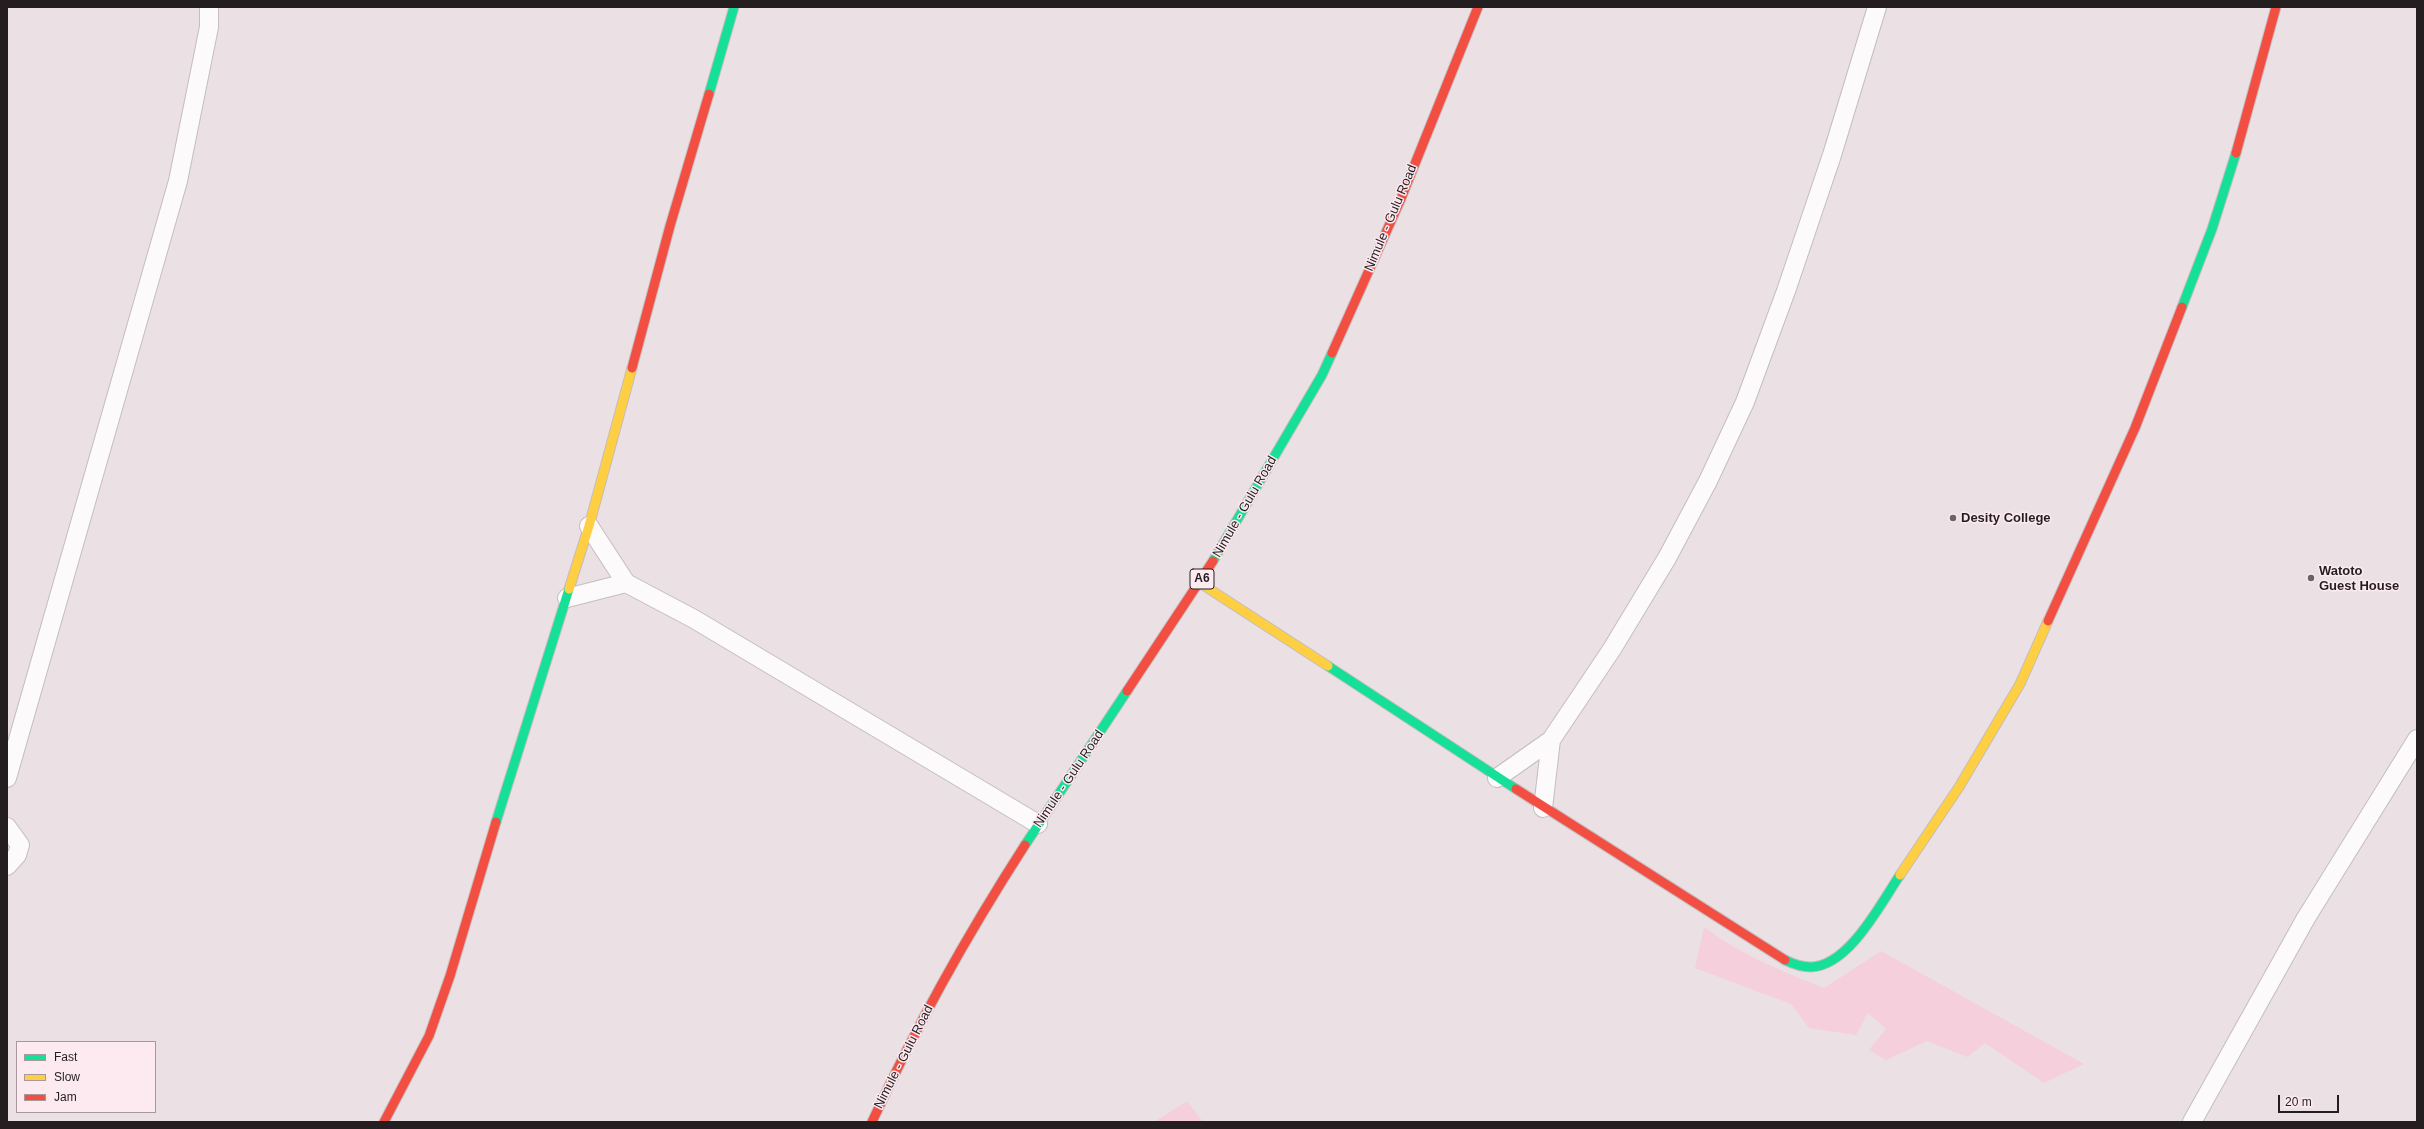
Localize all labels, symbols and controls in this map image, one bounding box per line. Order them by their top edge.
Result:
street label: Nimule - Gulu Road [1362,162,1420,274]
street label: Nimule - Gulu Road [1210,454,1280,560]
place label: Desity College [1961,510,2051,526]
marker: Desity College [1948,513,1958,523]
place label: Watoto Guest House [2319,563,2399,594]
road number: A6 [1190,569,1214,589]
marker: Watoto Guest House [2306,573,2316,583]
street label: Nimule - Gulu Road [1031,727,1107,831]
street label: Nimule - Gulu Road [871,1003,937,1111]
legend [16,1041,156,1113]
text: Fast [54,1050,77,1064]
text: Slow [54,1070,80,1084]
scale bar [2280,1087,2341,1113]
text: Jam [54,1090,77,1104]
text: 20 m [2285,1095,2312,1109]

